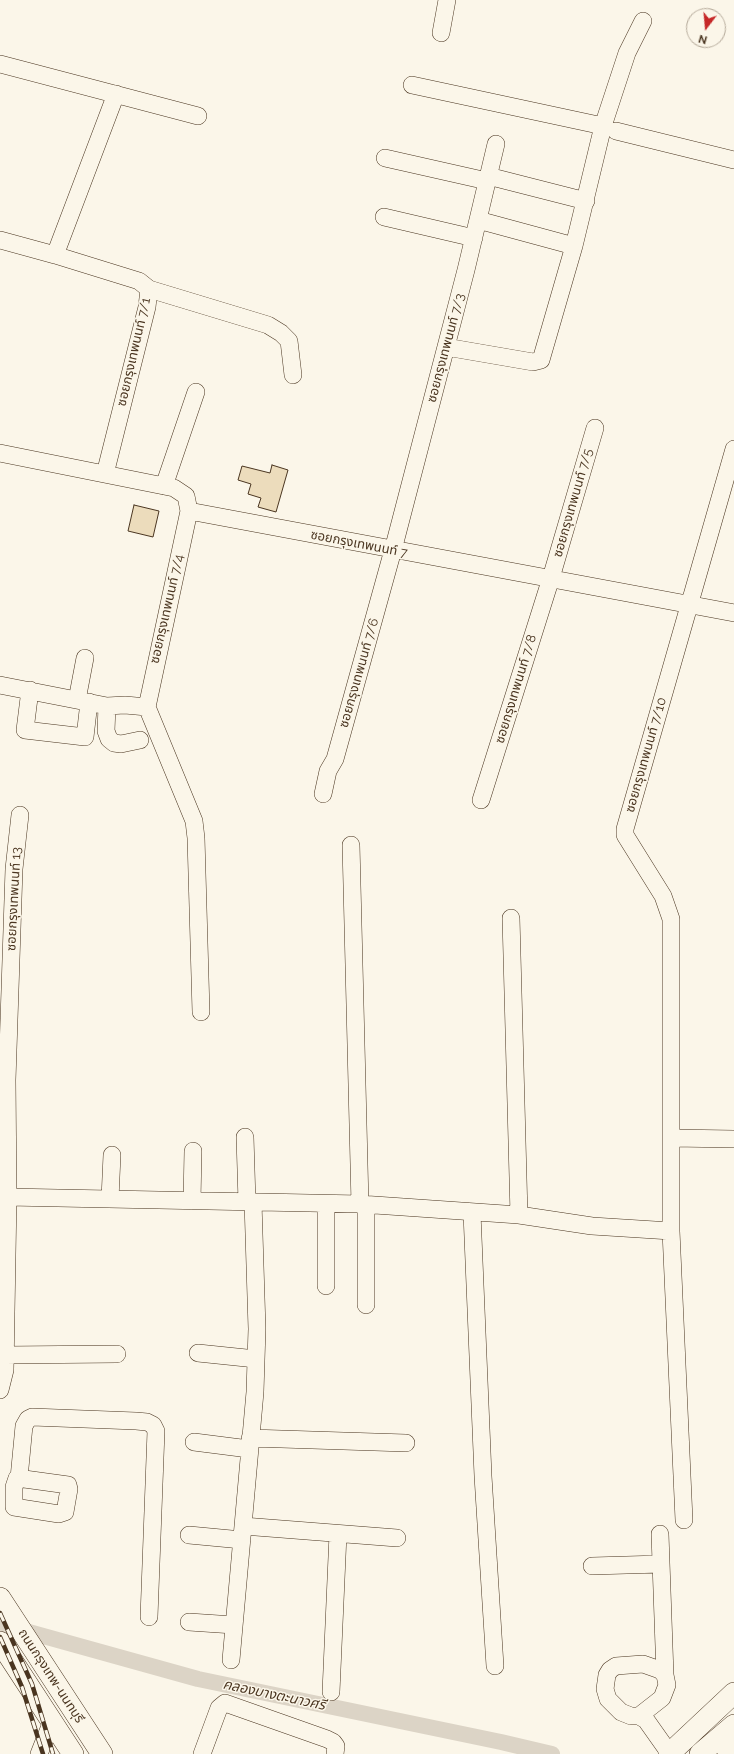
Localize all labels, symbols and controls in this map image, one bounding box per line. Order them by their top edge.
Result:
north arrow [686,8,726,48]
text: N [697,32,709,46]
street label: ซอยกรุงเทพนนท์ 7/3 [424,292,468,404]
street label: ซอยกรุงเทพนนท์ 7/1 [114,296,154,408]
street label: ซอยกรุงเทพนนท์ 7/5 [550,447,596,559]
street label: ซอยกรุงเทพนนท์ 7 [309,527,409,561]
street label: ซอยกรุงเทพนนท์ 7/4 [147,553,187,665]
street label: ซอยกรุงเทพนนท์ 7/6 [336,616,382,730]
street label: ซอยกรุงเทพนนท์ 7/8 [492,633,540,745]
street label: ซอยกรุงเทพนนท์ 7/10 [622,696,670,814]
street label: ซอยกรุงเทพนนท์ 13 [3,847,25,951]
street label: ถนนกรุงเทพ-นนทบุรี [15,1626,87,1726]
water label: คลองบางตะนาวศรี [221,1676,327,1714]

